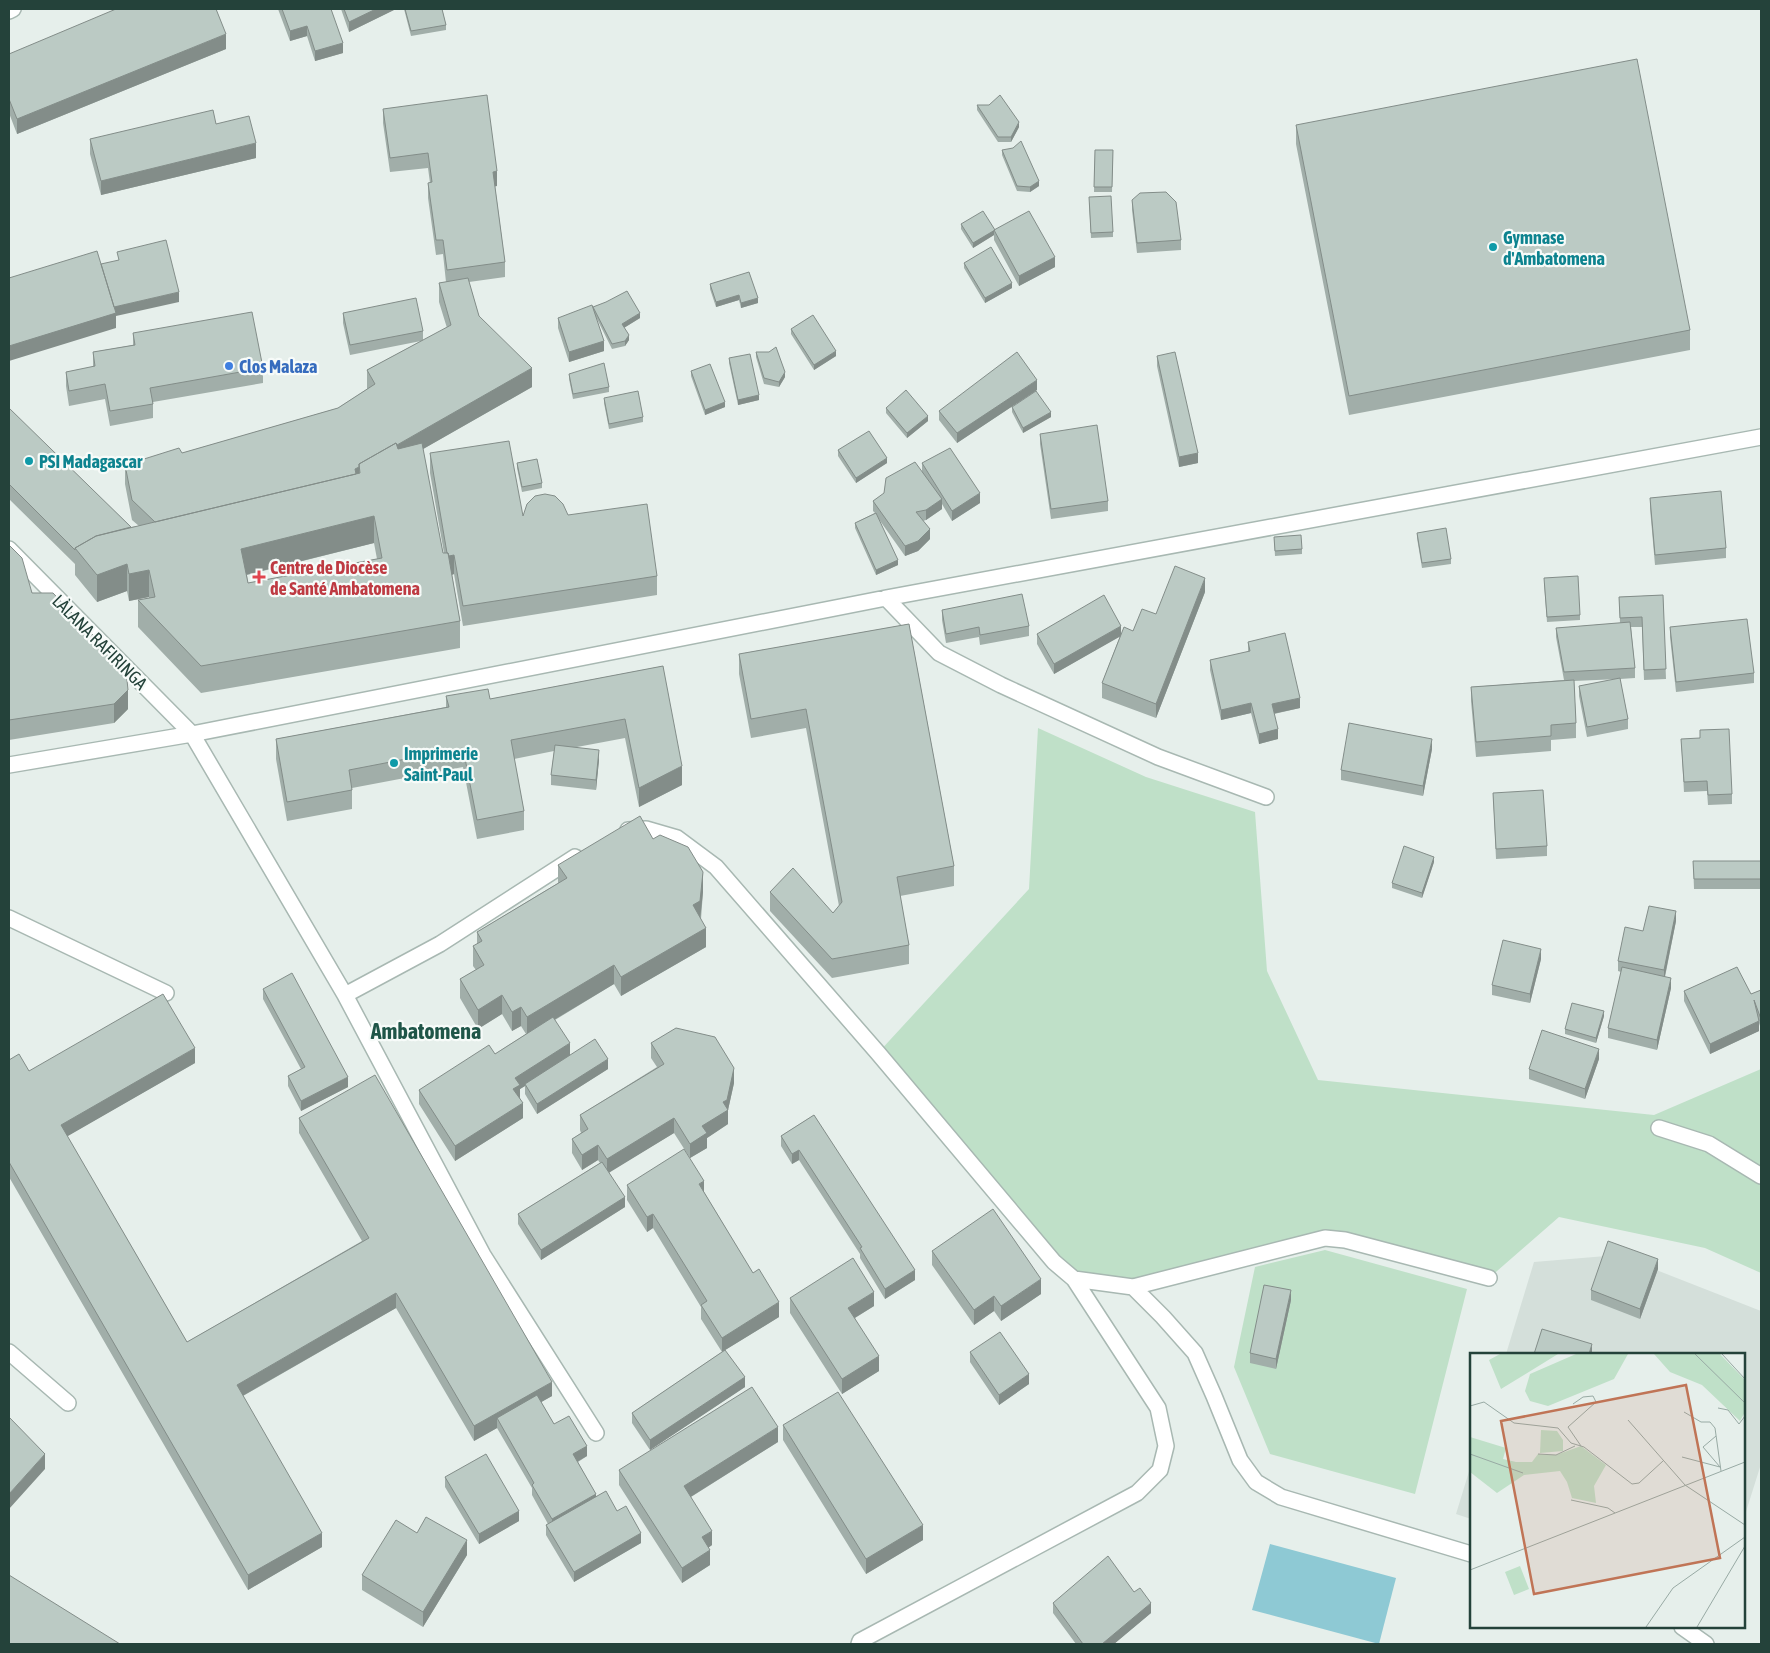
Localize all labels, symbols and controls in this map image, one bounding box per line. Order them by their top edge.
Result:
place label: Gymnase d'Ambatomena [1503,227,1605,269]
marker: Gymnase d'Ambatomena [1487,241,1499,253]
place label: Clos Malaza [239,356,317,377]
marker: Clos Malaza [223,360,235,372]
place label: PSI Madagascar [39,451,143,472]
marker: PSI Madagascar [23,455,35,467]
place label: Centre de Diocèse de Santé Ambatomena [270,557,420,599]
marker: Centre de Diocèse de Santé Ambatomena [252,570,266,584]
street label: LÀLANA RAFIRINGA [48,590,152,694]
place label: Imprimerie Saint-Paul [404,743,478,785]
marker: Imprimerie Saint-Paul [388,757,400,769]
district label: Ambatomena [370,1018,481,1044]
inset map [1470,1353,1745,1628]

